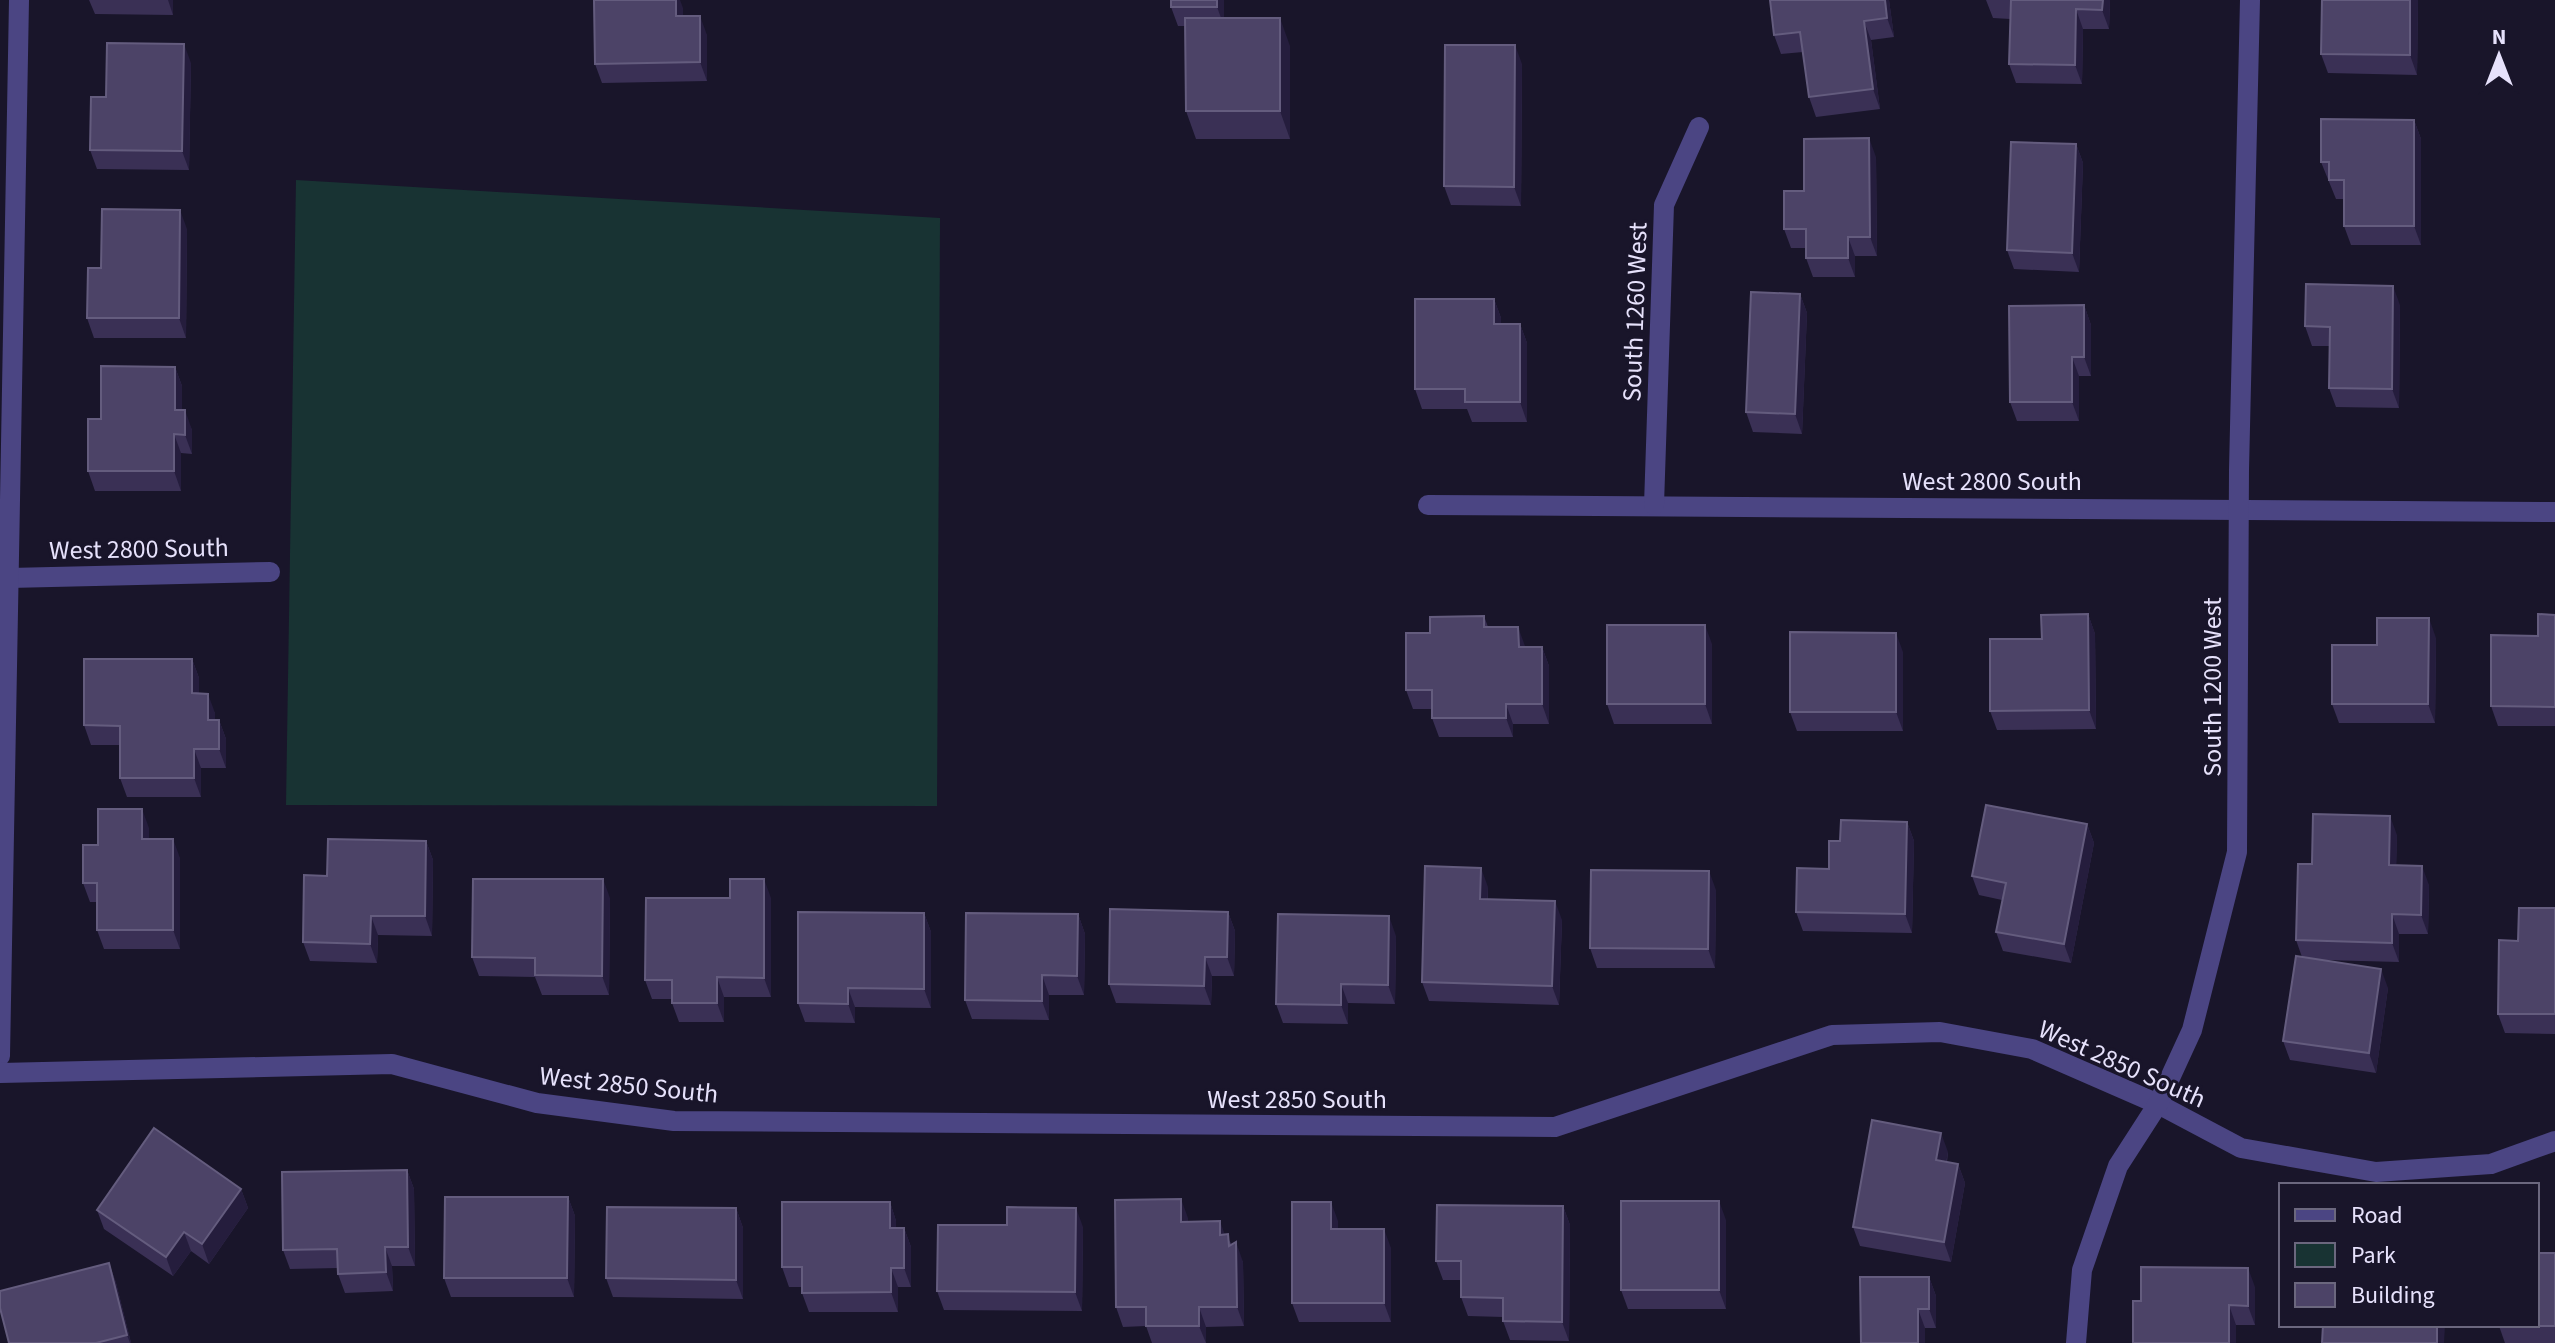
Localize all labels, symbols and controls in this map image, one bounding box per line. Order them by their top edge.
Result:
north arrow [2459,16,2539,96]
text: N [2492,21,2506,53]
street label: South 1260 West [1613,221,1657,402]
street label: West 2800 South [1902,463,2082,500]
street label: West 2800 South [49,529,229,569]
street label: South 1200 West [2194,597,2231,777]
street label: West 2850 South [2032,1011,2212,1117]
street label: West 2850 South [538,1057,720,1113]
street label: West 2850 South [1207,1081,1387,1118]
legend [2279,1183,2539,1327]
text: Road [2351,1198,2403,1233]
text: Park [2351,1238,2396,1273]
text: Building [2351,1278,2435,1313]

